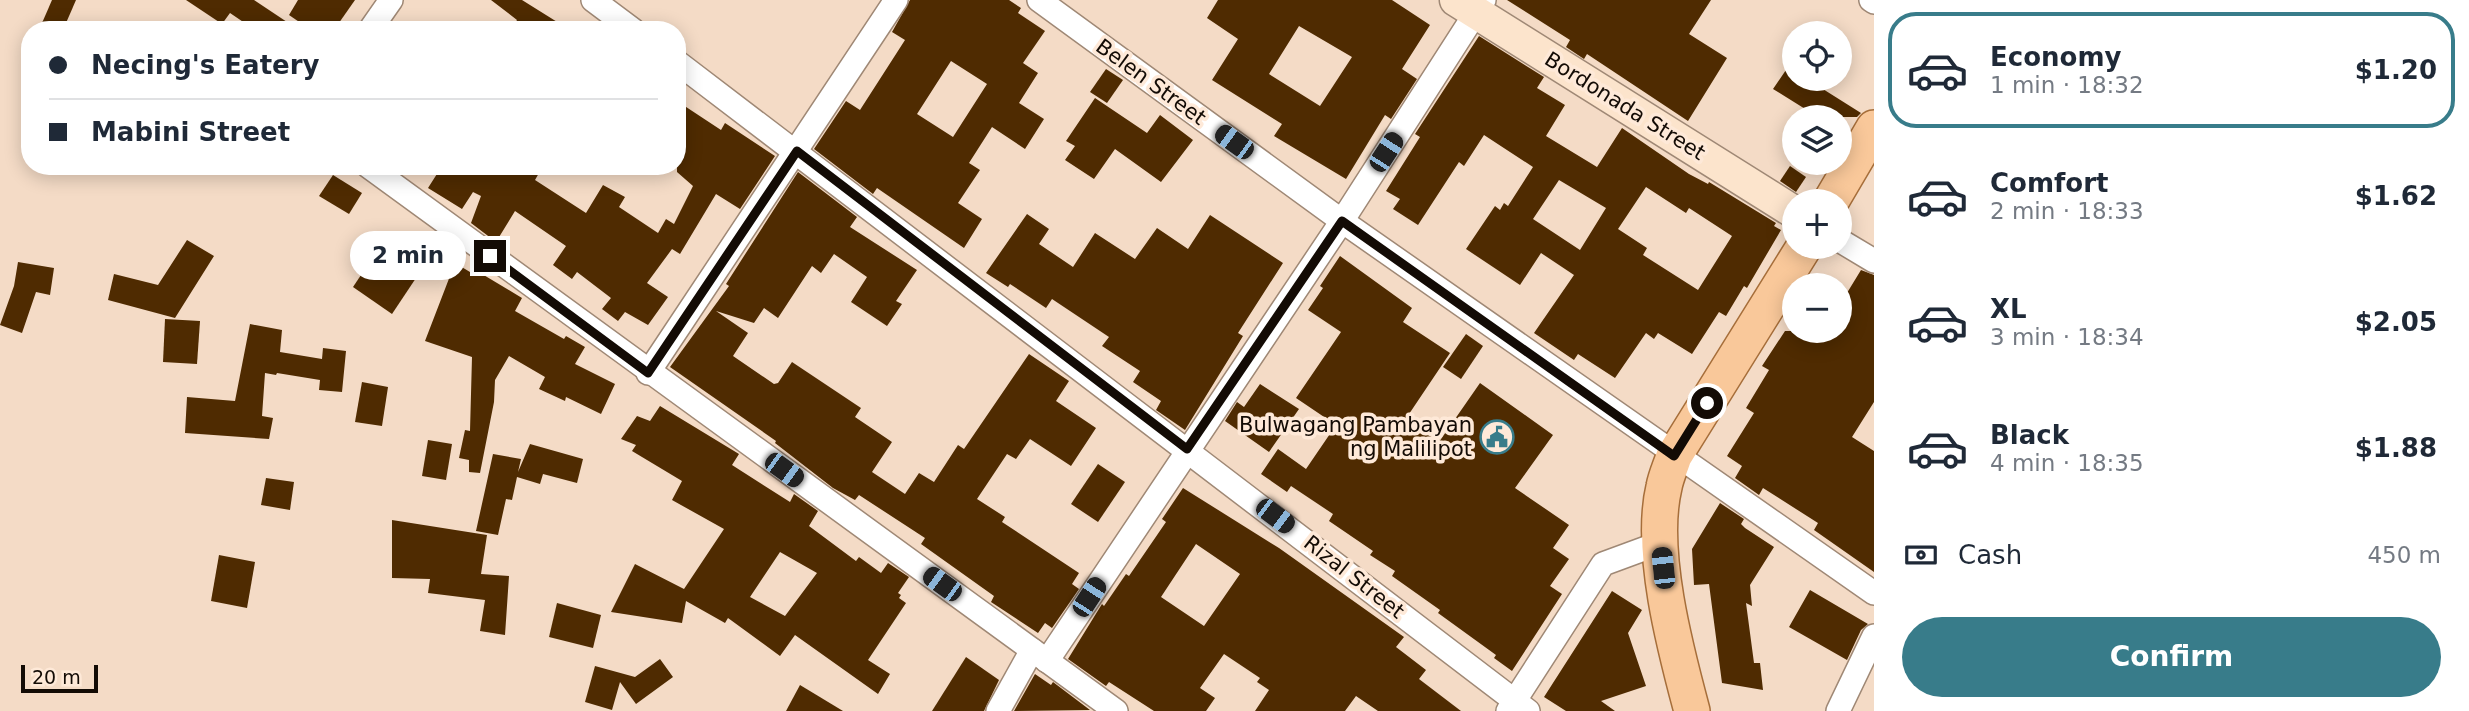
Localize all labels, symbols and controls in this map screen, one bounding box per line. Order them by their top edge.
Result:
map controls [1782,21,1852,343]
button: locate [1782,21,1852,91]
street label: Belen Street [1091,34,1211,130]
icon: car [1906,39,1969,102]
text: Economy [1990,42,2121,72]
street label: Bordonada Street [1540,47,1710,165]
text: Necing's Eatery [91,50,319,80]
text: $1.20 [2355,55,2437,85]
text: 1 min · 18:32 [1990,72,2144,98]
button: layers [1782,105,1852,175]
text: Mabini Street [91,117,290,147]
car [1211,121,1258,163]
car [1366,129,1407,175]
icon: car [1906,165,1969,228]
text: Comfort [1990,168,2108,198]
text: $1.62 [2355,181,2437,211]
button: + [1782,189,1852,259]
text: 2 min · 18:33 [1990,198,2144,224]
callout: 2 min [350,232,466,280]
route end [474,240,506,272]
text: 2 min [372,242,444,268]
button: − [1782,273,1852,343]
icon: car [1906,291,1969,354]
text: XL [1990,294,2027,324]
text: $2.05 [2355,307,2437,337]
text: 3 min · 18:34 [1990,324,2144,350]
route start [1691,387,1723,419]
place label: Bulwagang Pambayan ng Malilipot [1239,413,1472,461]
icon: car [1906,417,1969,480]
public building icon: Bulwagang Pambayan ng Malilipot [1478,418,1516,456]
text: Black [1990,420,2069,450]
text: $1.88 [2355,433,2437,463]
car [761,449,808,491]
text: 4 min · 18:35 [1990,450,2144,476]
car [1252,495,1299,537]
street label: Rizal Street [1299,530,1409,624]
icon: cash [1902,536,1940,574]
text: Cash [1958,540,2022,570]
text: 450 m [2367,542,2441,568]
car [1651,546,1676,590]
car [919,563,966,605]
car [1069,574,1110,620]
button: Confirm [1902,617,2441,697]
scale bar [21,662,98,694]
text: 20 m [32,666,81,688]

